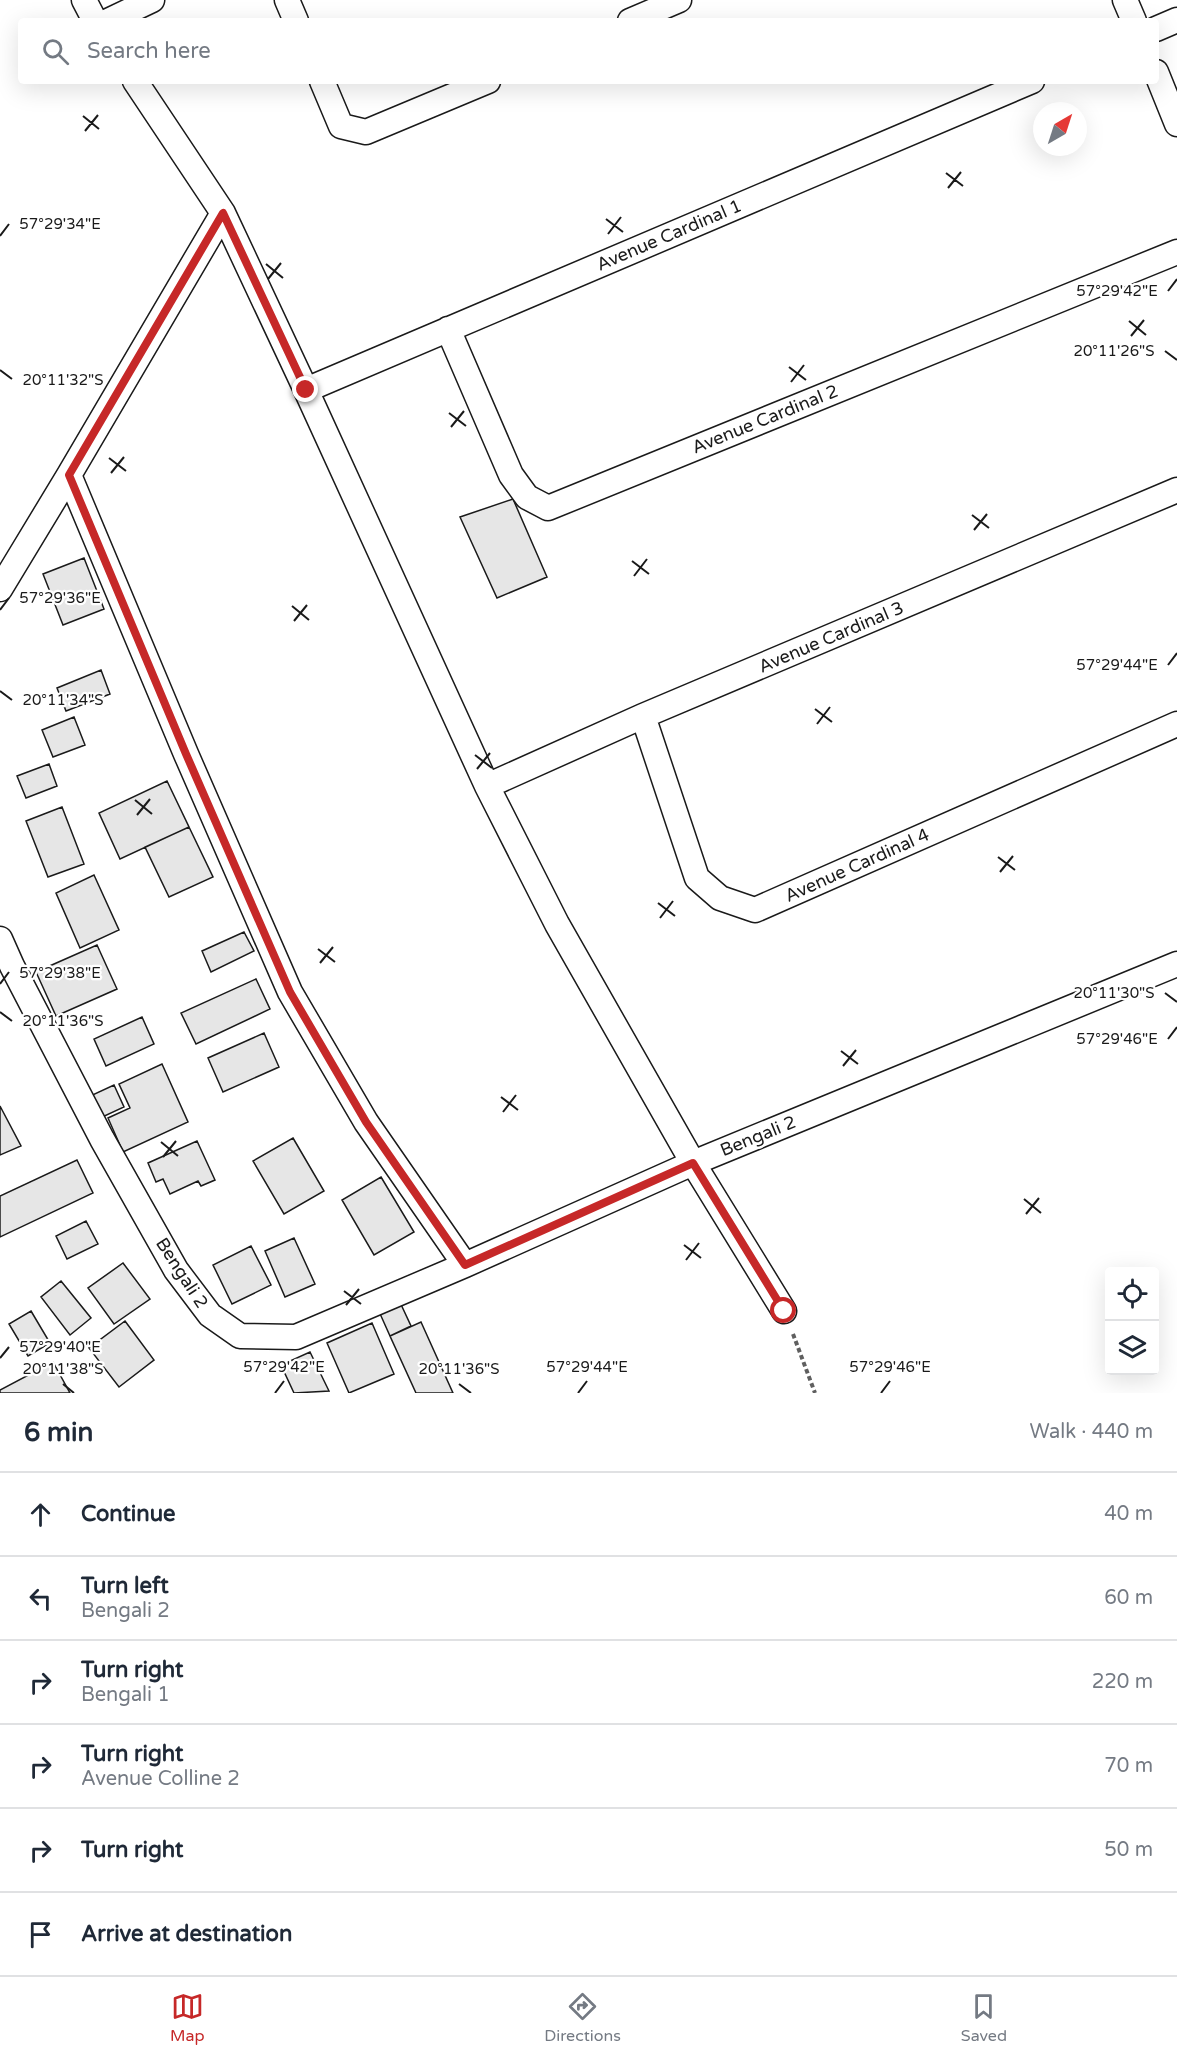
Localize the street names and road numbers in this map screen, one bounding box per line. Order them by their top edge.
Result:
street label: Avenue Cardinal 1 [593,194,745,276]
street label: Avenue Cardinal 2 [689,380,841,458]
street label: Avenue Cardinal 3 [755,596,907,678]
street label: Avenue Cardinal 4 [781,823,933,907]
street label: Bengali 2 [717,1111,799,1161]
street label: Bengali 2 [151,1233,213,1313]

